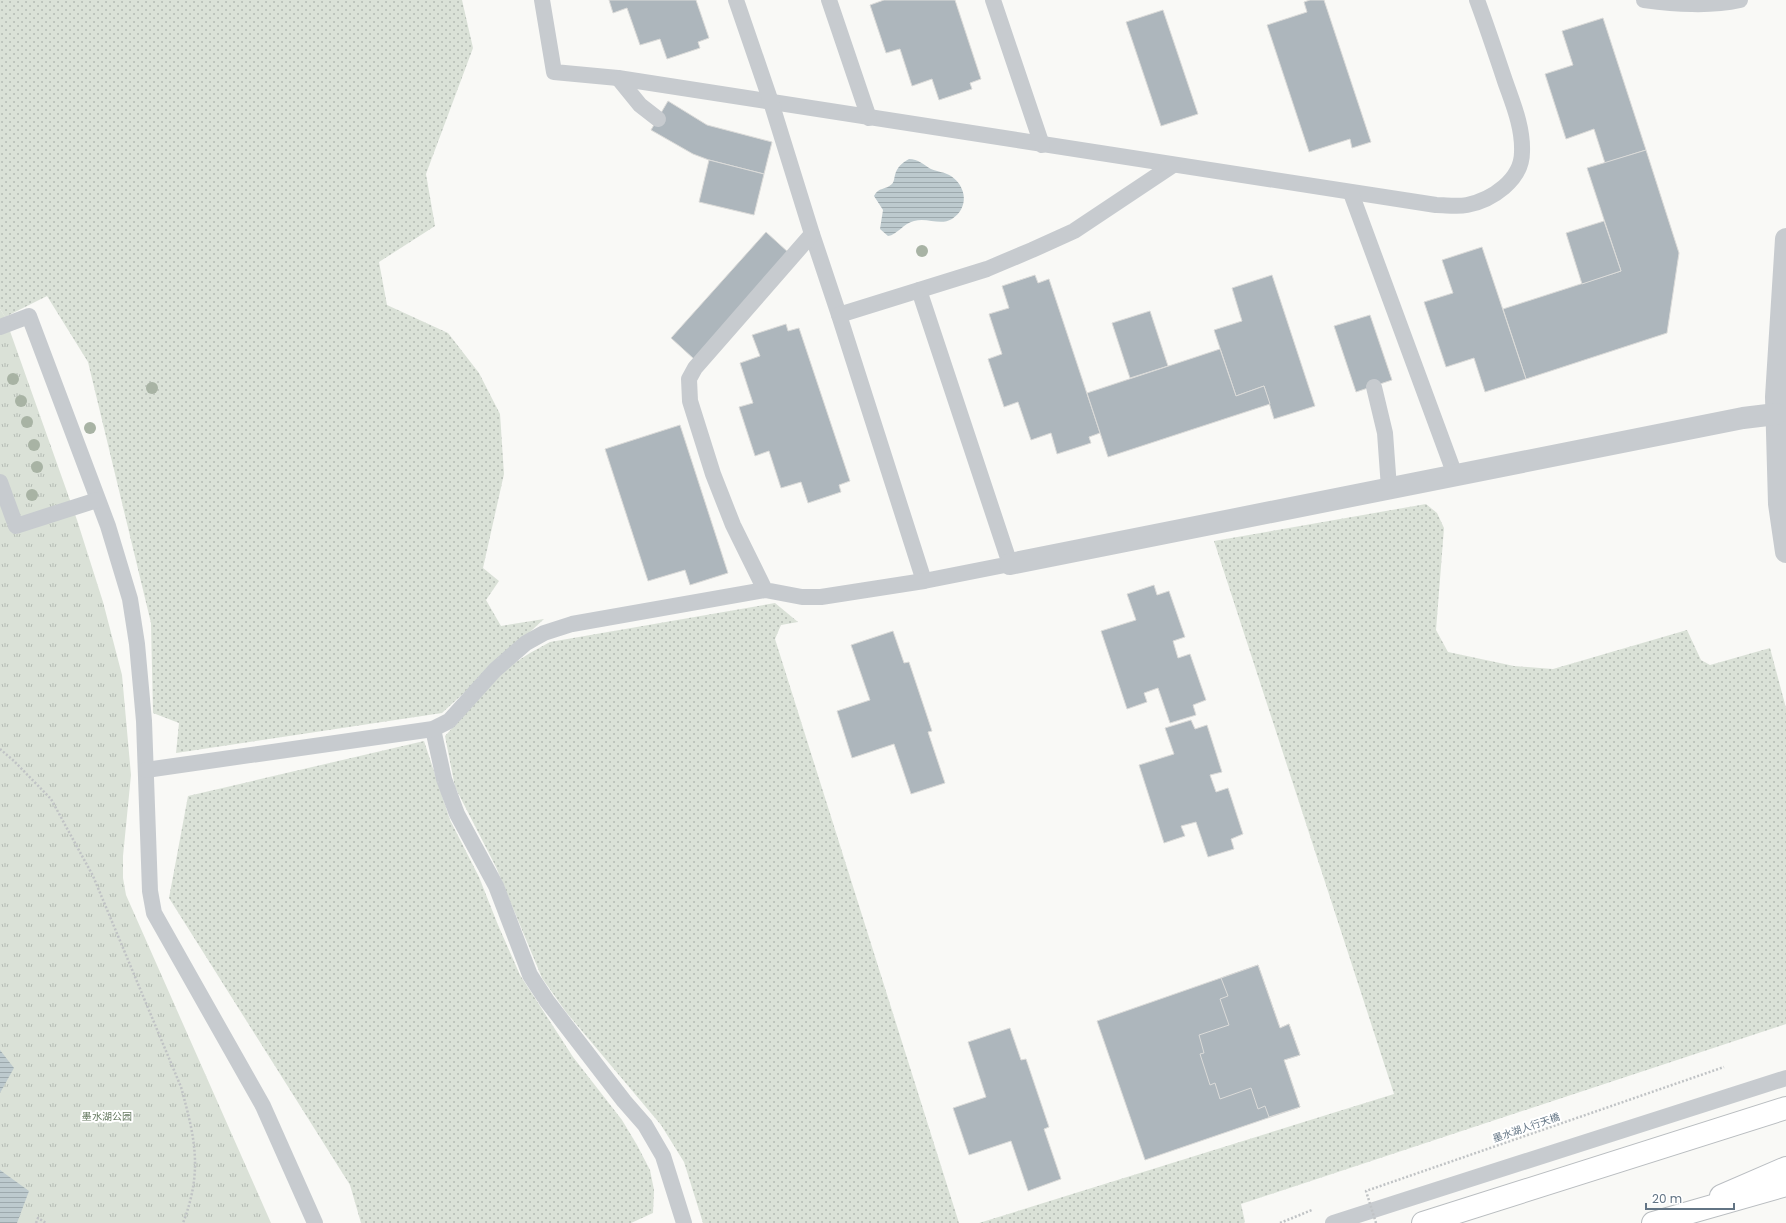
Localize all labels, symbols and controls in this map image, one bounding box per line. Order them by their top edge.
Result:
park label: 墨水湖公园 [82,1109,132,1124]
street label: 墨水湖人行天橋 [1491,1109,1562,1146]
scale bar [1646,1185,1734,1211]
text: 20 m [1652,1190,1682,1207]

